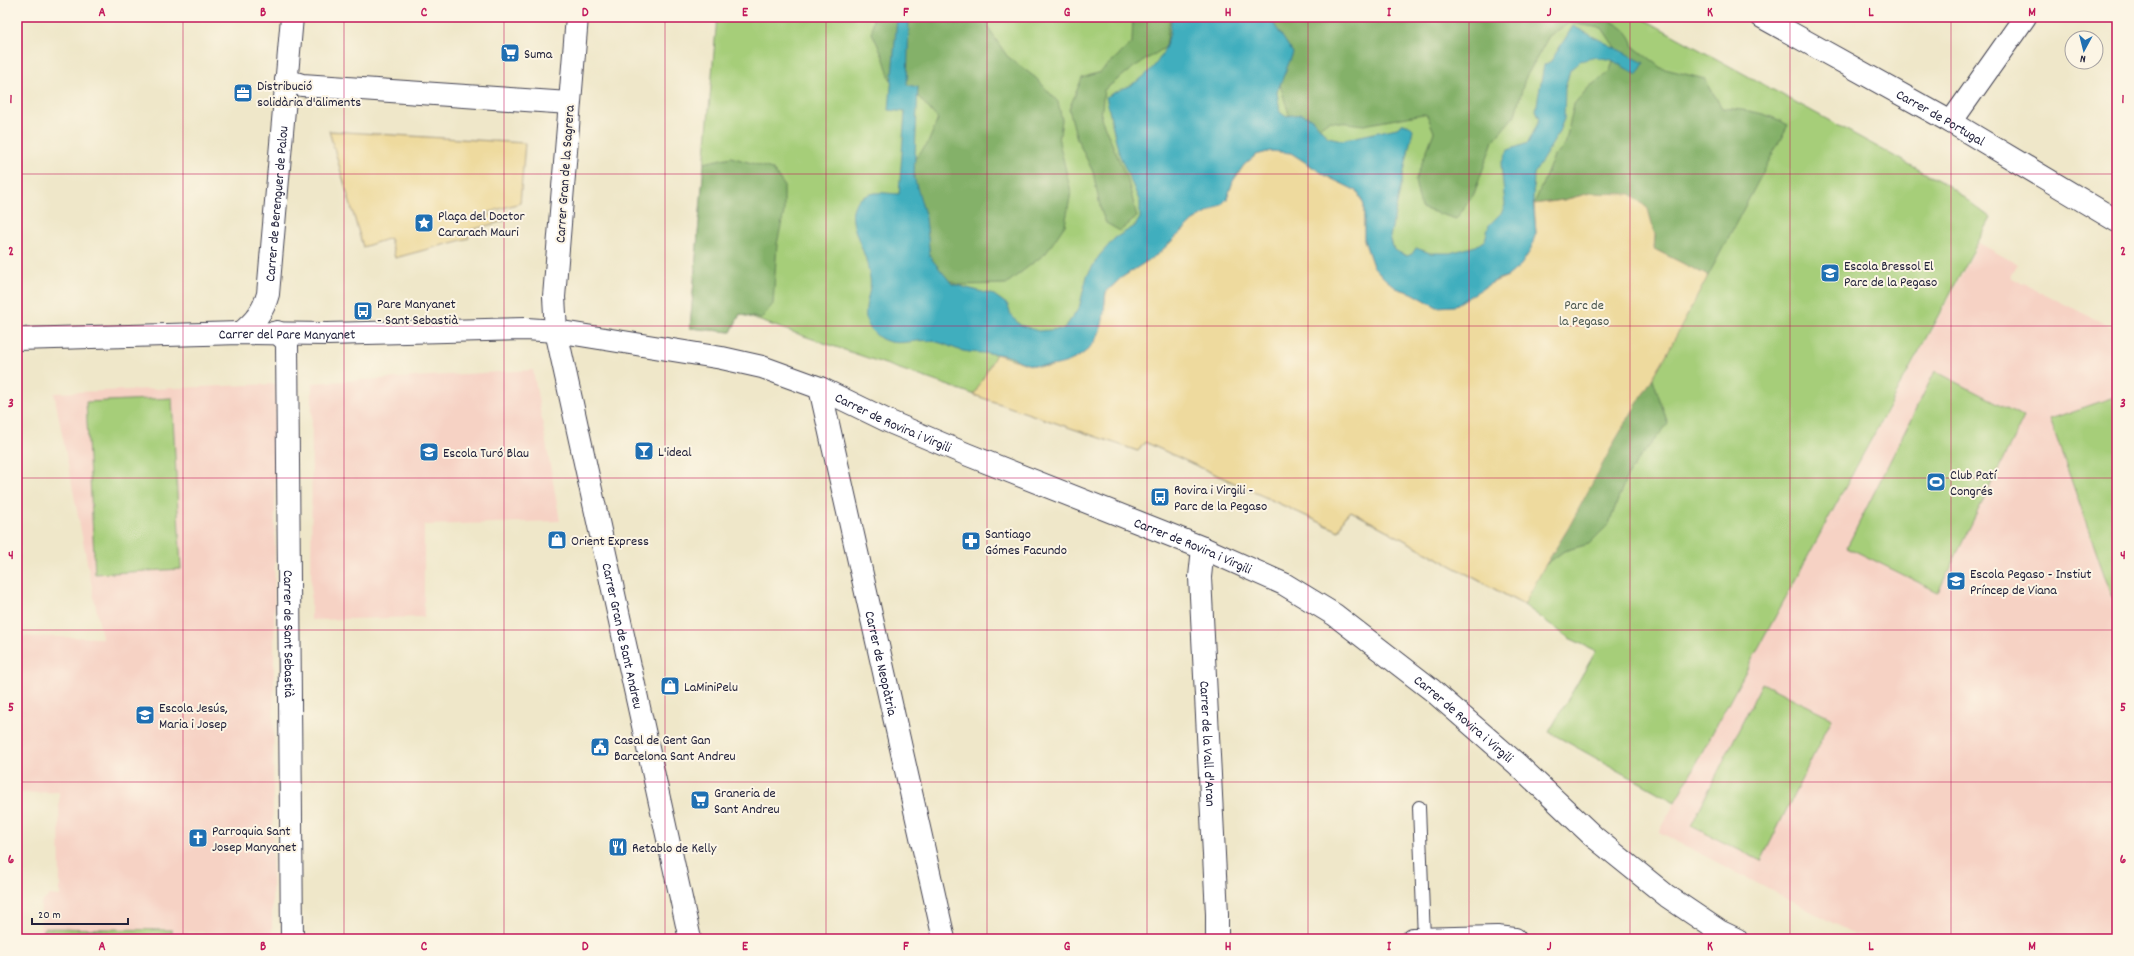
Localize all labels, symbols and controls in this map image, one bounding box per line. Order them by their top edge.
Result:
text: A [98,4,106,23]
text: B [260,4,266,23]
text: C [421,4,428,23]
text: D [582,4,589,23]
text: E [742,4,749,23]
text: F [903,4,909,23]
text: G [1064,4,1071,23]
text: H [1225,4,1232,23]
text: I [1387,4,1392,23]
text: J [1547,4,1552,23]
text: K [1707,4,1713,23]
text: L [1868,4,1874,23]
text: M [2028,4,2036,23]
north arrow [2064,30,2104,70]
supermarket icon: Suma [499,42,521,64]
place label: Suma [524,45,553,65]
text: N [2079,50,2087,66]
place label: Distribució solidària d'aliments [257,77,361,113]
office icon: Distribució solidària d'aliments [232,82,254,104]
street label: Carrer de Portugal [1892,85,1989,152]
text: 1 [10,91,13,110]
text: 1 [2122,91,2125,110]
street label: Carrer Gran de la Sagrera [551,104,581,244]
street label: Carrer de Berenguer de Palou [261,125,295,283]
place label: Plaça del Doctor Cararach Mauri [438,207,525,243]
place icon: Plaça del Doctor Cararach Mauri [413,212,435,234]
text: 2 [8,243,14,262]
text: 2 [2120,243,2126,262]
place label: Escola Bressol El Parc de la Pegaso [1844,257,1937,293]
school or university icon: Escola Bressol El Parc de la Pegaso [1819,262,1841,284]
place label: Pare Manyanet - Sant Sebastià [377,295,458,331]
park label: Parc de la Pegaso [1559,296,1609,332]
bus stop icon: Pare Manyanet - Sant Sebastià [352,300,374,322]
street label: Carrer del Pare Manyanet [218,325,356,346]
street label: Carrer de Rovira i Virgili [831,389,954,459]
text: 3 [8,395,14,414]
text: 3 [2120,395,2126,414]
bar icon: L'ideal [633,440,655,462]
school or university icon: Escola Turó Blau [418,441,440,463]
place label: L'ideal [658,443,692,463]
place label: Escola Turó Blau [443,444,529,464]
place label: Club Patí Congrés [1950,466,1998,502]
sports icon: Club Patí Congrés [1925,471,1947,493]
place label: Rovira i Virgili - Parc de la Pegaso [1174,481,1267,517]
bus stop icon: Rovira i Virgili - Parc de la Pegaso [1149,486,1171,508]
street label: Carrer de Rovira i Virgili [1130,514,1255,581]
place label: Santiago Gómes Facundo [985,525,1067,561]
shop icon: Orient Express [546,529,568,551]
pharmacy icon: Santiago Gómes Facundo [960,530,982,552]
place label: Orient Express [571,532,649,552]
text: 4 [8,547,14,566]
text: 4 [2120,547,2126,566]
street label: Carrer Gran de Sant Andreu [595,561,647,711]
place label: Escola Pegaso - Instiut Príncep de Viana [1970,565,2091,601]
street label: Carrer de Sant Sebastià [277,570,298,698]
school or university icon: Escola Pegaso - Instiut Príncep de Viana [1945,570,1967,592]
street label: Carrer de Neopàtria [858,609,902,718]
street label: Carrer de Rovira i Virgili [1409,671,1517,769]
shop icon: LaMiniPelu [659,675,681,697]
place label: LaMiniPelu [684,678,738,698]
street label: Carrer de la Vall d'Aran [1193,680,1220,807]
text: 5 [8,699,14,718]
place label: Escola Jesús, Maria i Josep [159,699,228,735]
text: 5 [2120,699,2126,718]
school or university icon: Escola Jesús, Maria i Josep [134,704,156,726]
place label: Casal de Gent Gan Barcelona Sant Andreu [614,731,736,767]
public building icon: Casal de Gent Gan Barcelona Sant Andreu [589,736,611,758]
place label: Graneria de Sant Andreu [714,784,780,820]
supermarket icon: Graneria de Sant Andreu [689,789,711,811]
place label: Parroquia Sant Josep Manyanet [212,822,296,858]
church icon: Parroquia Sant Josep Manyanet [187,827,209,849]
restaurant icon: Retablo de Kelly [607,836,629,858]
place label: Retablo de Kelly [632,839,717,859]
text: 6 [8,851,15,870]
text: 6 [2120,851,2127,870]
scale bar [32,900,128,926]
text: 20 m [38,907,61,924]
text: A [98,938,106,956]
text: B [260,938,266,956]
text: C [421,938,428,956]
text: D [582,938,589,956]
text: E [742,938,749,956]
text: F [903,938,909,956]
text: G [1064,938,1071,956]
text: H [1225,938,1232,956]
text: I [1387,938,1392,956]
text: J [1547,938,1552,956]
text: K [1707,938,1713,956]
text: L [1868,938,1874,956]
text: M [2028,938,2036,956]

